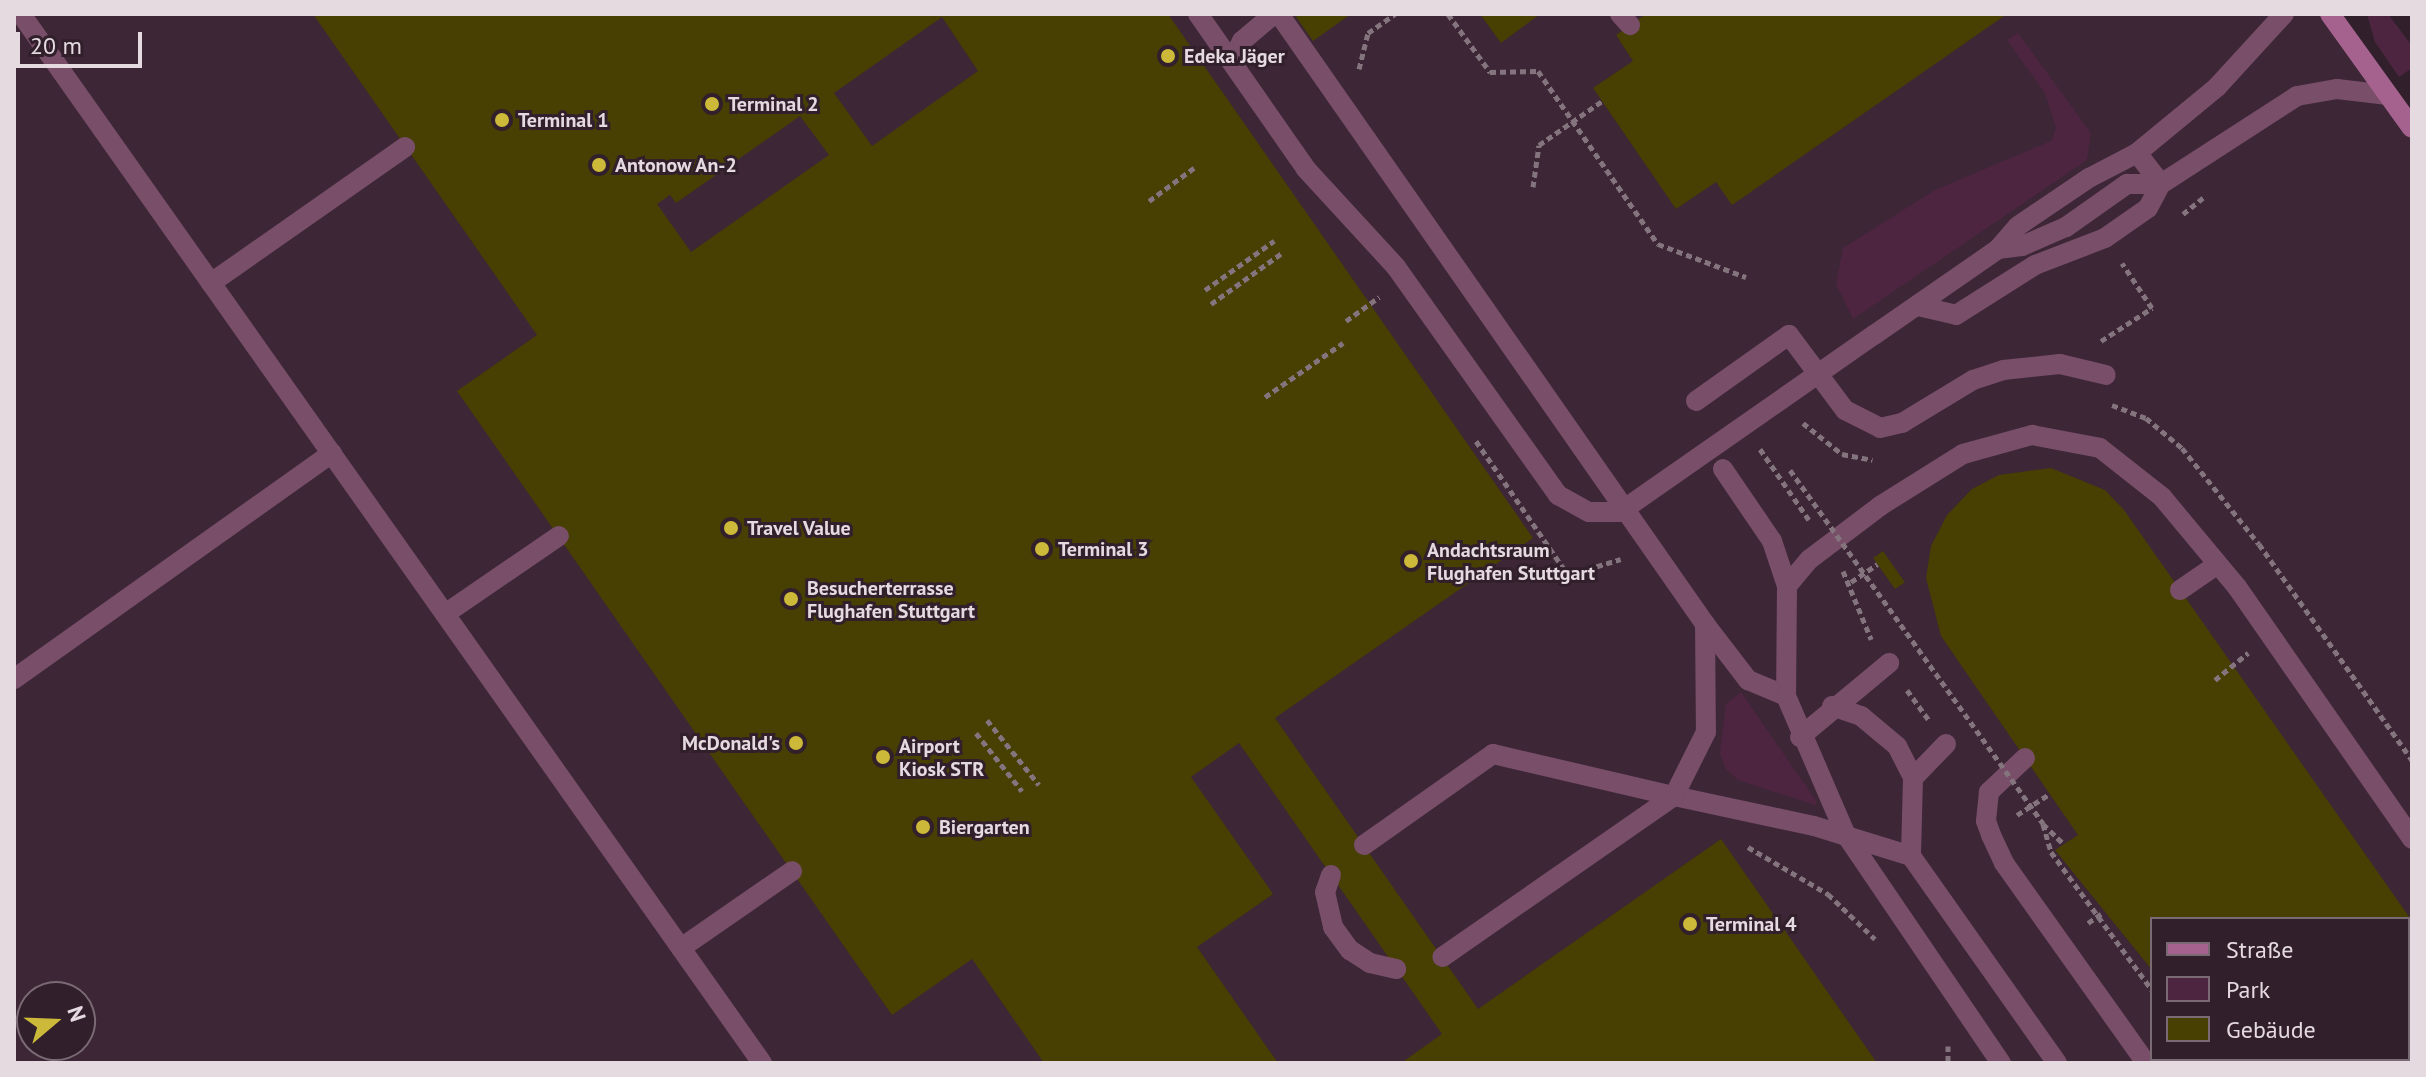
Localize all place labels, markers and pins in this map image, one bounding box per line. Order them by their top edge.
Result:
place label: Edeka Jäger [1184,44,1285,68]
marker: Edeka Jäger [1159,47,1177,65]
place label: Terminal 2 [728,92,819,116]
marker: Terminal 2 [703,95,721,113]
place label: Terminal 1 [518,108,609,132]
marker: Terminal 1 [493,111,511,129]
place label: Antonow An-2 [615,153,738,177]
marker: Antonow An-2 [590,156,608,174]
place label: Travel Value [747,516,851,540]
marker: Travel Value [722,519,740,537]
place label: Terminal 3 [1058,537,1149,561]
place label: Andachtsraum Flughafen Stuttgart [1427,538,1595,585]
marker: Terminal 3 [1033,540,1051,558]
marker: Andachtsraum Flughafen Stuttgart [1402,552,1420,570]
place label: Besucherterrasse Flughafen Stuttgart [807,576,975,623]
marker: Besucherterrasse Flughafen Stuttgart [782,590,800,608]
place label: McDonald's [682,731,780,755]
marker: McDonald's [787,734,805,752]
place label: Airport Kiosk STR [899,734,985,781]
marker: Airport Kiosk STR [874,748,892,766]
place label: Biergarten [939,815,1030,839]
marker: Biergarten [914,818,932,836]
place label: Terminal 4 [1706,912,1797,936]
marker: Terminal 4 [1681,915,1699,933]

